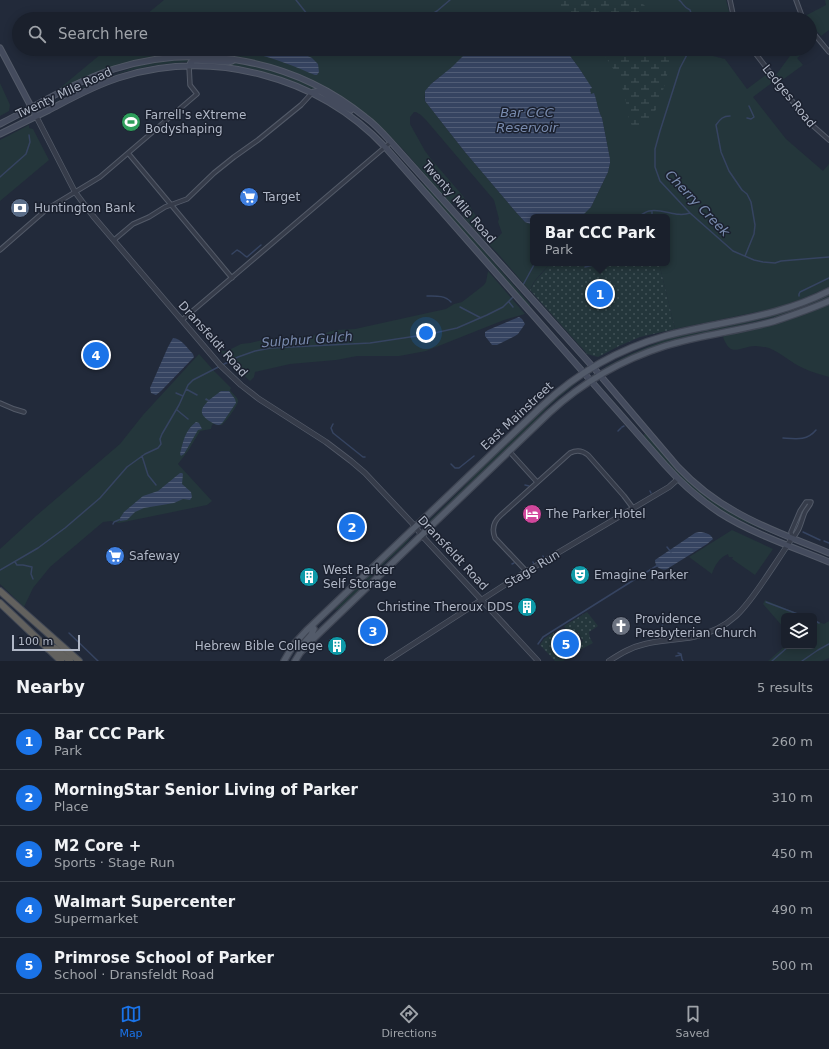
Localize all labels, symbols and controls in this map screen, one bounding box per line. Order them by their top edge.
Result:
search box [12,12,817,56]
icon: search [26,23,48,45]
text: Search here [58,25,148,43]
street label: Ledges Road [759,62,819,130]
street label: Twenty Mile Road [13,65,114,122]
water label: Bar CCC Reservoir [496,105,560,135]
place label: Farrell's eXtreme Bodyshaping [145,108,246,136]
sports icon: Farrell's eXtreme Bodyshaping [120,111,142,133]
street label: Twenty Mile Road [419,157,498,246]
water label: Cherry Creek [662,167,733,240]
supermarket icon: Target [238,186,260,208]
place label: Target [262,190,300,204]
bank icon: Huntington Bank [9,197,31,219]
place label: Huntington Bank [34,201,135,215]
popup [530,214,670,266]
text: Bar CCC Park [545,224,655,242]
text: Park [545,242,573,257]
pin: 1 [587,279,613,309]
street label: Dransfeldt Road [175,298,251,380]
your location [416,323,436,343]
water label: Sulphur Gulch [261,329,353,350]
pin: 4 [83,340,109,370]
street label: East Mainstreet [478,379,556,453]
hotel icon: The Parker Hotel [521,503,543,525]
place label: The Parker Hotel [545,507,646,521]
pin: 2 [339,512,365,542]
street label: Dransfeldt Road [415,513,491,593]
supermarket icon: Safeway [104,545,126,567]
street label: Stage Run [502,547,562,591]
place label: Safeway [129,549,180,563]
place label: West Parker Self Storage [323,563,396,591]
theatre icon: Emagine Parker [569,564,591,586]
building icon: West Parker Self Storage [298,566,320,588]
place label: Emagine Parker [594,568,688,582]
building icon: Christine Theroux DDS [516,596,538,618]
place label: Christine Theroux DDS [377,600,513,614]
place label: Providence Presbyterian Church [635,612,757,640]
map controls [781,613,817,649]
button: layers [781,613,817,649]
church icon: Providence Presbyterian Church [610,615,632,637]
pin: 3 [360,616,386,646]
pin: 5 [553,629,579,659]
scale bar [12,633,80,652]
text: 100 m [18,635,53,648]
building icon: Hebrew Bible College [326,635,348,657]
place label: Hebrew Bible College [195,639,323,653]
text: Nearby [16,677,85,697]
text: 5 results [757,680,813,695]
text: Bar CCC Park [54,725,165,743]
text: 1 [24,734,34,749]
text: 260 m [771,734,813,749]
text: Park [54,743,82,758]
text: MorningStar Senior Living of Parker [54,781,358,799]
text: 2 [24,790,34,805]
text: 310 m [771,790,813,805]
text: Place [54,799,89,814]
text: M2 Core + [54,837,141,855]
text: 3 [24,846,34,861]
text: 450 m [771,846,813,861]
text: Sports · Stage Run [54,855,175,870]
text: Walmart Supercenter [54,893,235,911]
text: 4 [24,902,34,917]
text: 490 m [771,902,813,917]
text: Supermarket [54,911,138,926]
text: Primrose School of Parker [54,949,274,967]
text: 5 [24,958,34,973]
text: 500 m [771,958,813,973]
text: School · Dransfeldt Road [54,967,214,982]
tab: Map [119,1003,143,1040]
tab: Directions [381,1003,437,1040]
tab: Saved [676,1003,710,1040]

